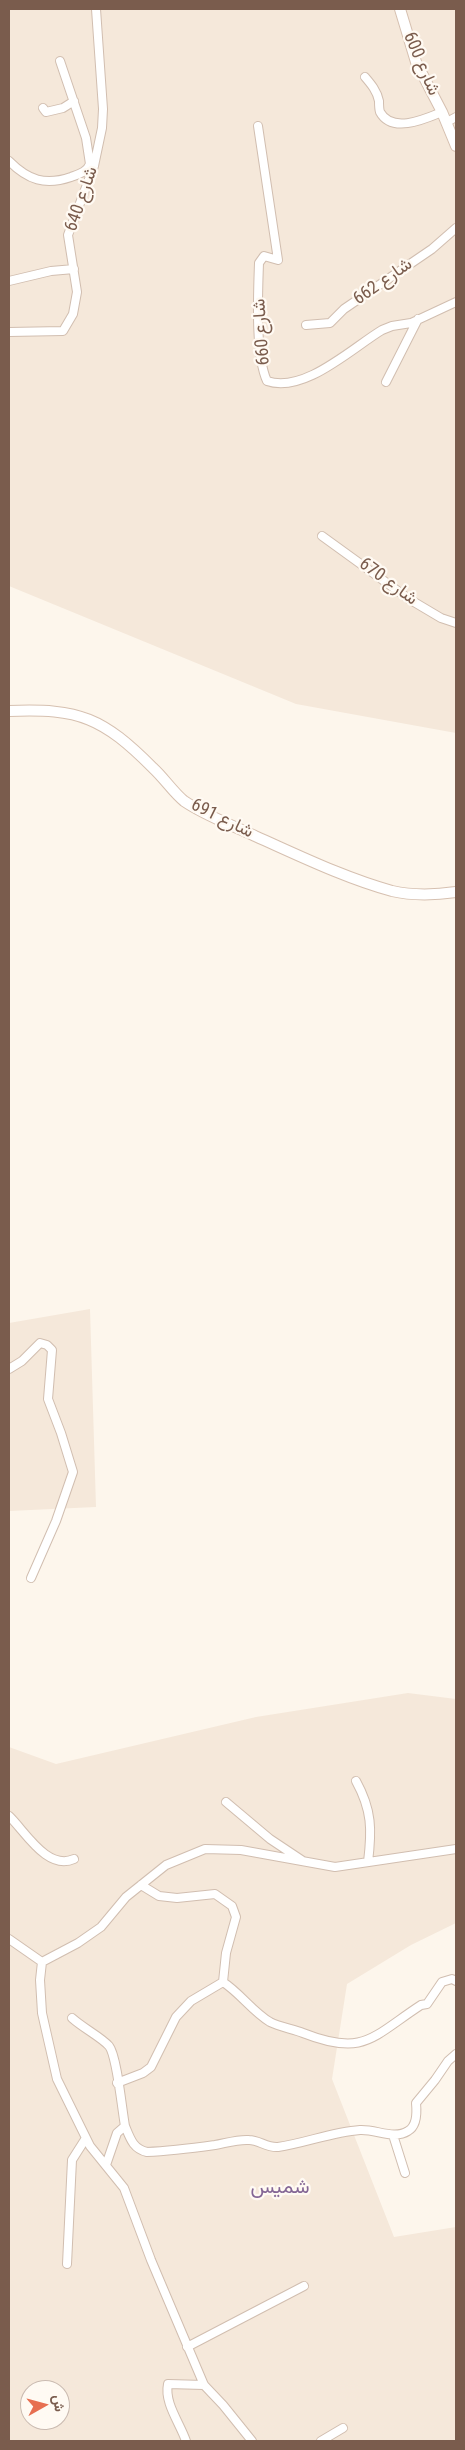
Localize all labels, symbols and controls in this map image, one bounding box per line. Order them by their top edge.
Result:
street label: شارع 600 [398,29,444,99]
street label: شارع 640 [61,164,103,234]
street label: شارع 662 [349,254,417,310]
street label: شارع 660 [249,298,275,366]
street label: شارع 670 [355,554,421,610]
street label: شارع 691 [187,795,257,843]
district label: شميس [250,2176,310,2200]
north arrow [20,2380,70,2430]
text: ش [50,2394,68,2413]

